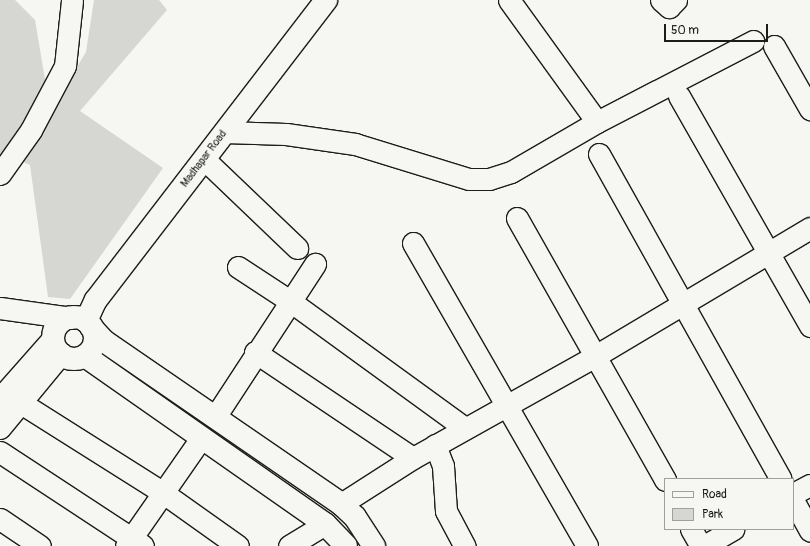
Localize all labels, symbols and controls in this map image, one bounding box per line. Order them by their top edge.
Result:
scale bar [666,16,770,42]
text: 50 m [671,23,699,38]
street label: Madhapar Road [178,128,230,190]
legend [664,478,794,530]
text: Road [702,487,727,502]
text: Park [702,507,723,522]

